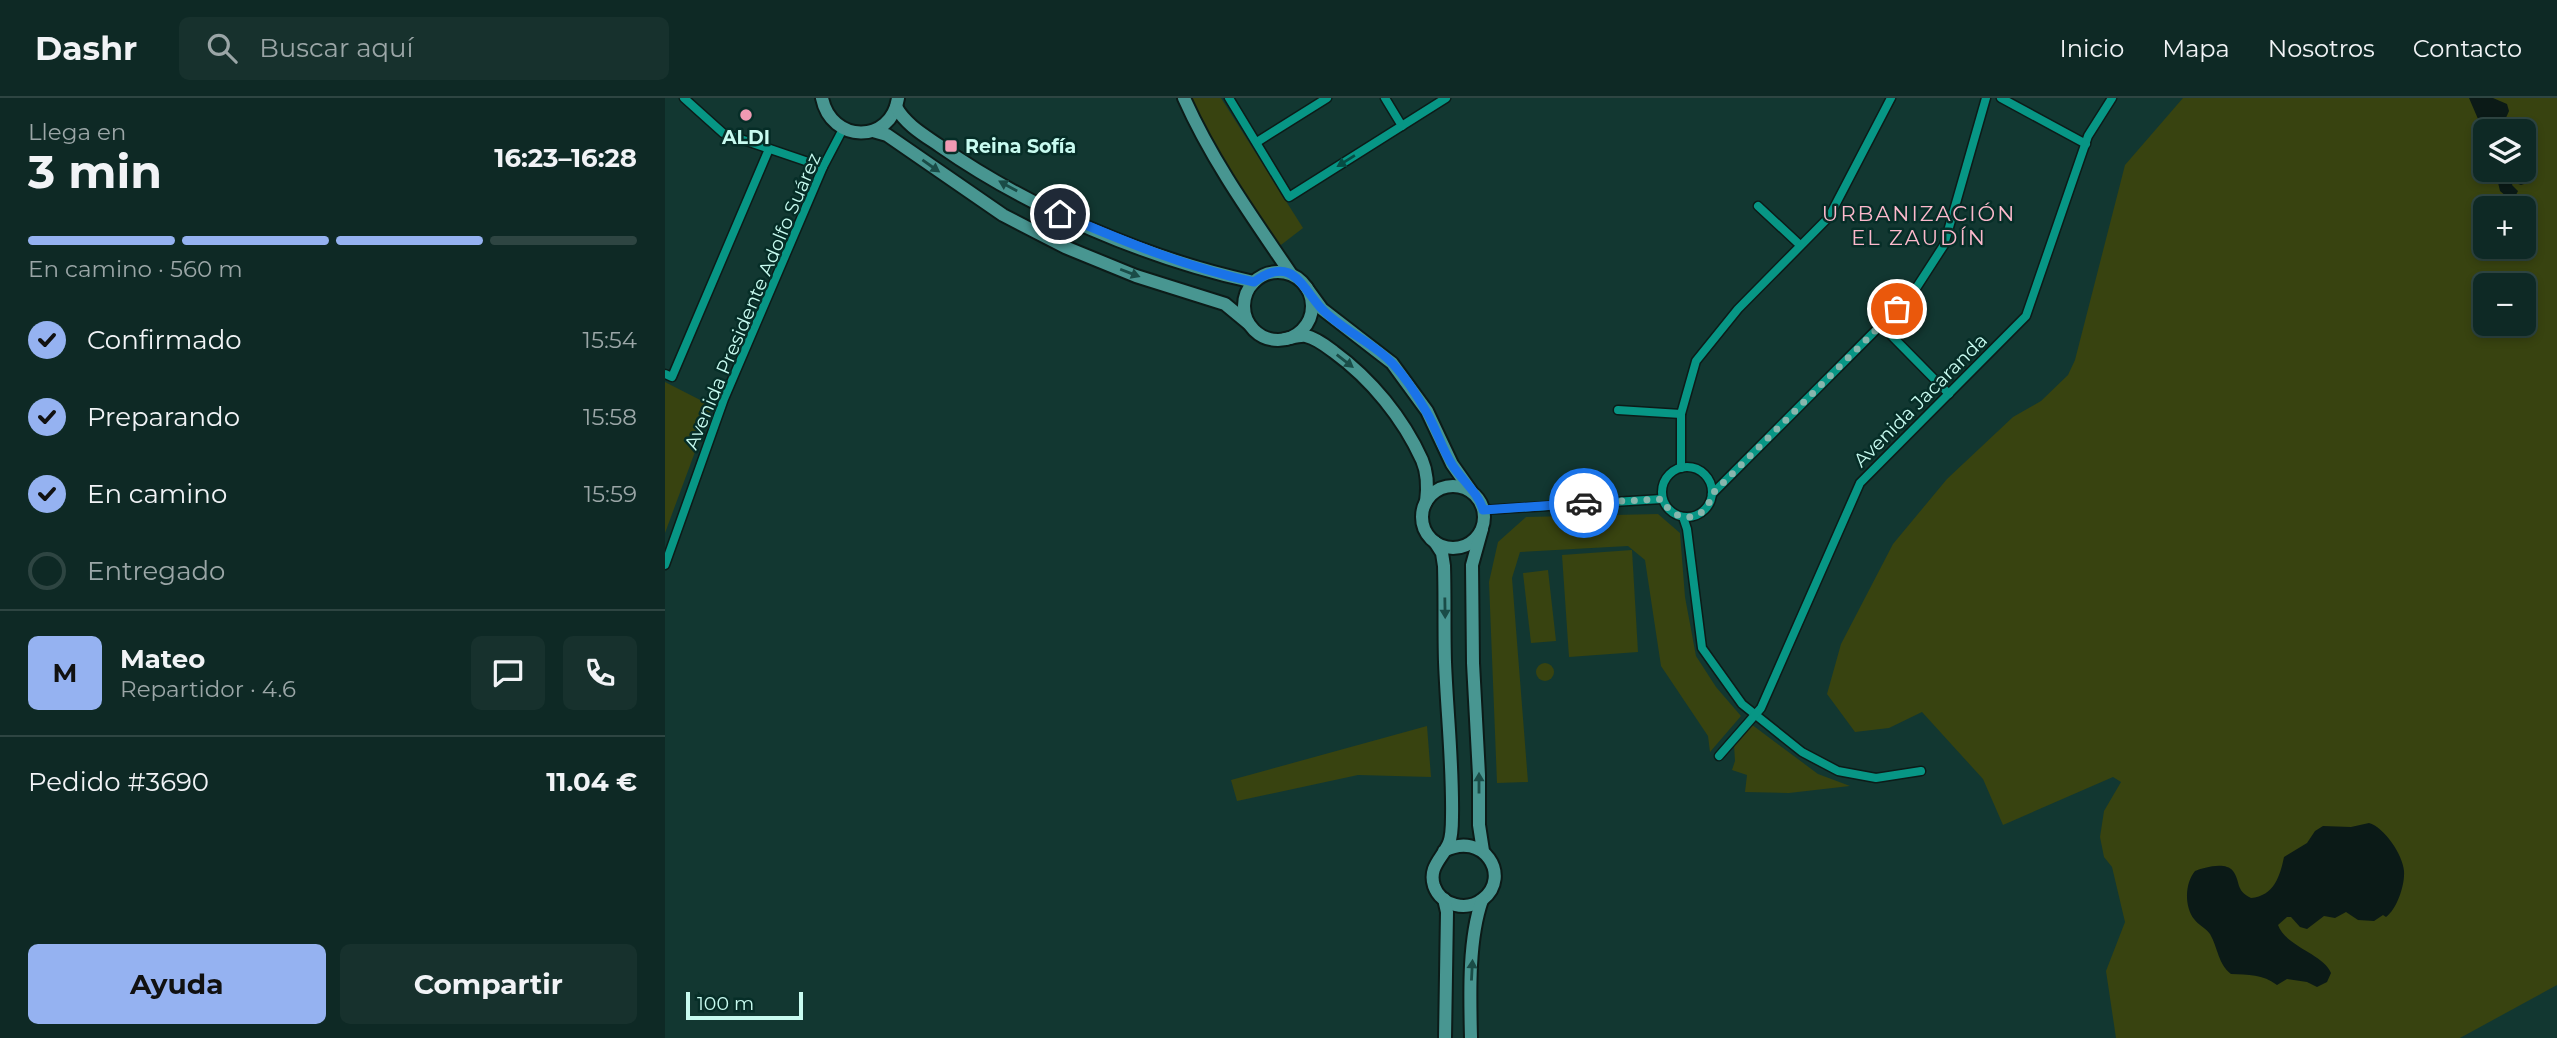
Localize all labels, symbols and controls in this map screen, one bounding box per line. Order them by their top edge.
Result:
search box [179,17,669,80]
text: Dashr [35,28,137,68]
icon: search [203,29,241,67]
text: Buscar aquí [259,32,414,64]
text: Inicio [2059,34,2124,63]
text: Mapa [2162,34,2230,63]
text: Nosotros [2268,34,2375,63]
text: Contacto [2413,34,2522,63]
marker: ALDI [738,107,754,123]
text: Llega en [28,118,126,146]
map controls [2473,119,2536,336]
button: layers [2473,119,2536,182]
place label: ALDI [721,126,770,149]
place label: Reina Sofía [965,135,1076,158]
marker: Reina Sofía [943,138,959,154]
text: 16:23–16:28 [494,142,637,174]
text: 3 min [28,143,162,200]
street label: Avenida Presidente Adolfo Suárez [679,149,826,453]
one-way arrow [1336,155,1355,168]
one-way arrow [922,159,940,173]
one-way arrow [998,181,1018,192]
pin [1030,184,1090,244]
icon: home [1041,195,1079,233]
button: + [2473,196,2536,259]
district label: URBANIZACIÓN EL ZAUDÍN [1822,201,2016,250]
text: En camino · 560 m [28,255,243,283]
one-way arrow [1120,268,1141,279]
button: − [2473,273,2536,336]
pin [1867,279,1927,339]
icon: bag [1878,290,1916,328]
icon: check [28,321,66,359]
text: Confirmado [87,324,242,356]
text: 15:54 [583,326,637,354]
street label: Avenida Jacaranda [1849,329,1992,472]
one-way arrow [1336,353,1354,368]
icon: check [28,398,66,436]
text: Preparando [87,401,240,433]
text: 15:58 [583,403,637,431]
courier [1549,468,1619,538]
icon: check [28,475,66,513]
text: En camino [87,478,227,510]
text: 15:59 [584,480,637,508]
icon: car [1565,484,1603,522]
text: Entregado [87,555,225,587]
one-way arrow [1439,597,1451,619]
button: chat [471,636,545,710]
button: phone [563,636,637,710]
text: Mateo [120,643,205,675]
text: M [53,657,77,689]
text: Repartidor · 4.6 [120,675,296,703]
text: Pedido #3690 [28,766,209,798]
text: 11.04 € [546,766,637,798]
one-way arrow [1473,772,1485,794]
button: Ayuda [28,944,326,1024]
button: Compartir [340,944,637,1024]
one-way arrow [1467,959,1478,981]
scale bar [686,989,803,1021]
text: 100 m [697,992,754,1015]

